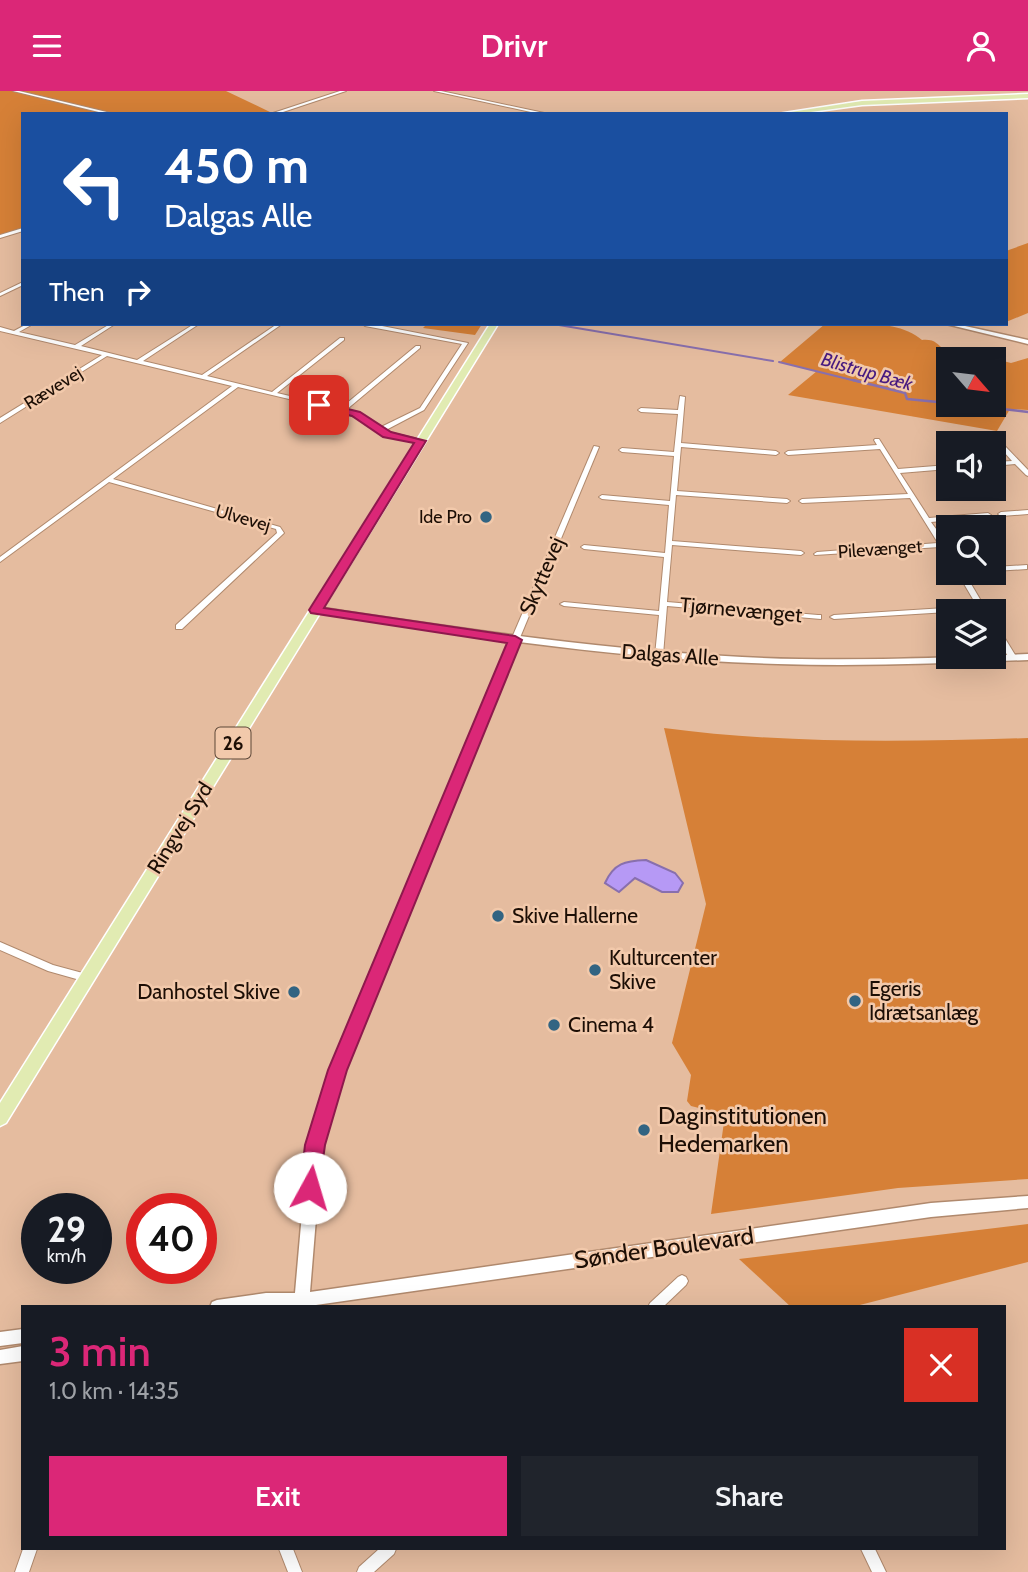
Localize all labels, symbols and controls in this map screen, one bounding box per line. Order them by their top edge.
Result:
text: Drivr [481,26,547,65]
icon: menu [28,27,66,65]
icon: person [962,27,1000,65]
text: 450 m [164,136,309,195]
icon: left [49,140,140,231]
text: Dalgas Alle [164,196,312,235]
icon: right [119,273,157,311]
text: Then [49,276,105,308]
water label: Blistrup Bæk [819,347,916,396]
north arrow [936,347,1006,417]
map controls [936,347,1006,669]
street label: Rævevej [20,362,86,414]
pin [289,375,349,435]
icon: arrive [300,386,338,424]
button: sound [936,431,1006,501]
street label: Ulvevej [213,500,273,536]
place label: Ide Pro [419,506,472,528]
marker: Ide Pro [478,509,494,525]
button: search [936,515,1006,585]
street label: Skyttevej [514,533,570,619]
street label: Pilevænget [837,535,923,563]
street label: Tjørnevænget [679,592,803,628]
button: layers [936,599,1006,669]
street label: Dalgas Alle [621,639,720,670]
road number: 26 [216,727,250,758]
street label: Ringvej Syd [142,777,218,879]
place label: Skive Hallerne [512,903,638,928]
marker: Skive Hallerne [490,908,506,924]
place label: Kulturcenter Skive [609,945,717,994]
marker: Kulturcenter Skive [587,962,603,978]
place label: Egeris Idrætsanlæg [869,976,979,1025]
place label: Danhostel Skive [137,979,280,1004]
marker: Danhostel Skive [286,984,302,1000]
marker: Egeris Idrætsanlæg [847,993,863,1009]
place label: Cinema 4 [568,1012,654,1037]
marker: Cinema 4 [546,1017,562,1033]
place label: Daginstitutionen Hedemarken [658,1101,827,1158]
marker: Daginstitutionen Hedemarken [636,1122,652,1138]
position arrow [273,1151,347,1225]
speed limit sign: 40 [126,1193,217,1284]
text: 29 [47,1208,86,1251]
street label: Sønder Boulevard [572,1221,755,1274]
text: km/h [47,1245,86,1267]
text: 3 min [49,1325,151,1377]
button: close [904,1328,978,1402]
text: 1.0 km · 14:35 [49,1377,179,1405]
button: Exit [49,1456,507,1536]
button: Share [521,1456,978,1536]

